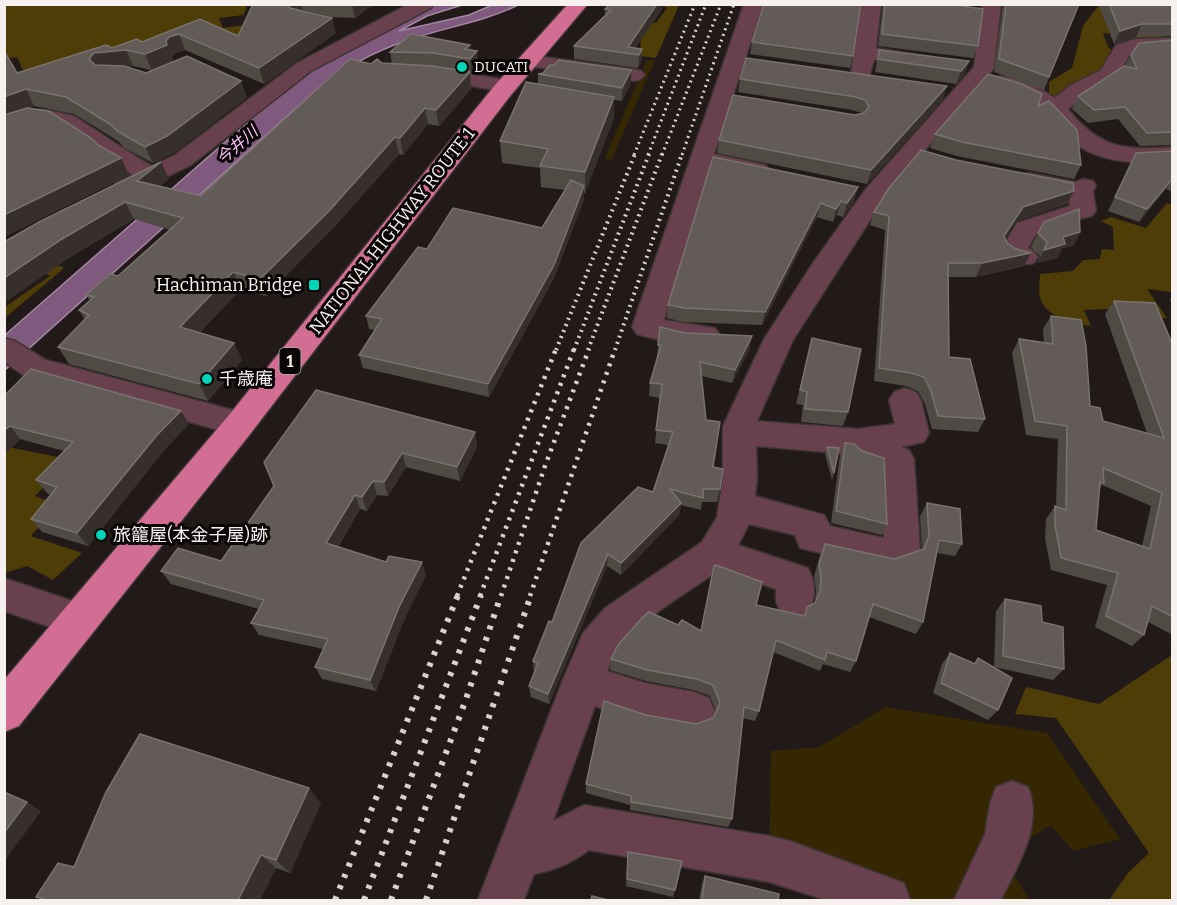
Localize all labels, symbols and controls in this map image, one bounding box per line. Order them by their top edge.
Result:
place label: DUCATI [474,58,528,76]
marker: DUCATI [455,60,469,74]
water label: 今井川 [213,121,263,168]
street label: NATIONAL HIGHWAY ROUTE 1 [305,123,480,339]
place label: Hachiman Bridge [156,274,302,296]
marker: Hachiman Bridge [307,278,321,292]
road number: 1 [280,348,300,374]
place label: 千歳庵 [219,368,273,390]
marker: 千歳庵 [200,372,214,386]
place label: 旅籠屋(本金子屋)跡 [113,524,268,546]
marker: 旅籠屋(本金子屋)跡 [94,528,108,542]

